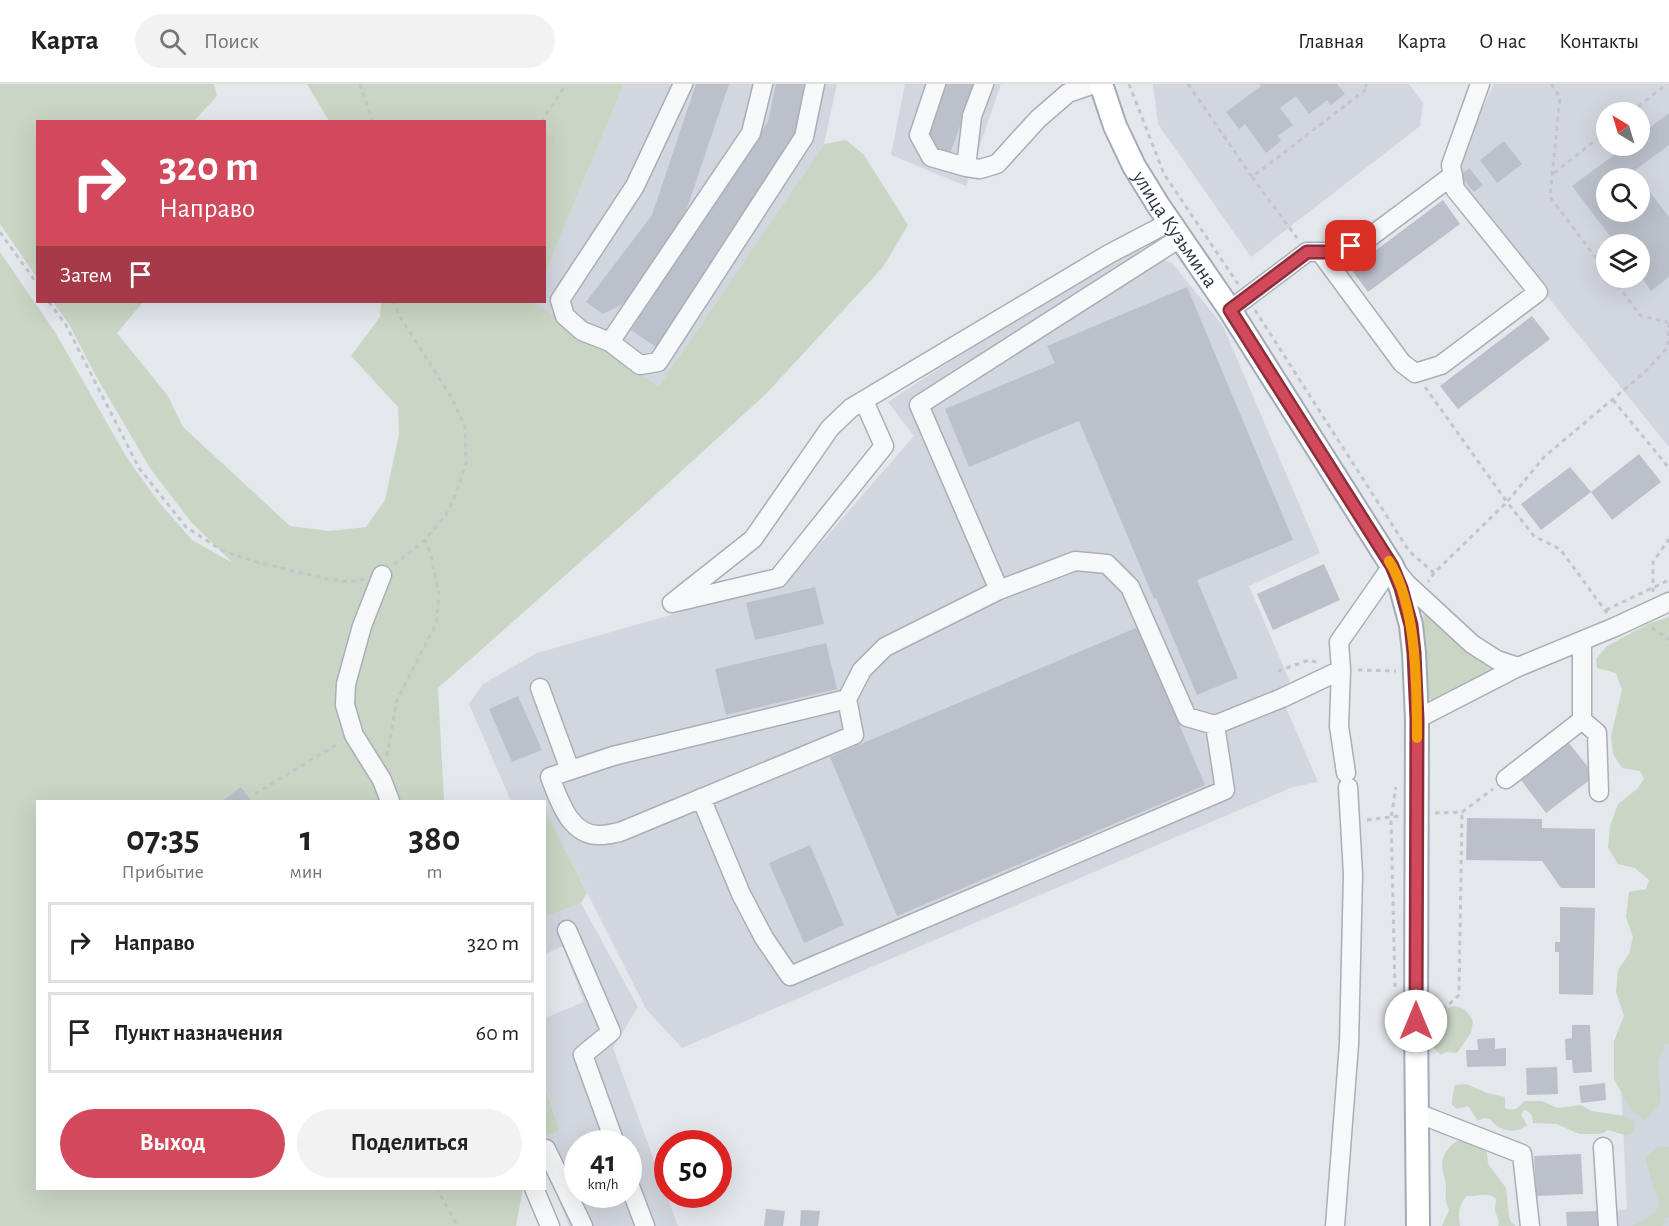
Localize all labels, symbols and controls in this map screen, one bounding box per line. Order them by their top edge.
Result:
search box [135,14,555,68]
icon: search [156,25,189,58]
text: Карта [30,27,99,55]
text: Поиск [204,30,259,52]
text: Главная [1298,31,1364,52]
text: Карта [1397,31,1446,52]
text: О нас [1479,31,1526,52]
text: Контакты [1559,31,1639,52]
north arrow [1596,102,1650,156]
map controls [1596,102,1650,288]
icon: right [60,144,138,222]
text: 320 m [159,146,259,188]
street label: улица Кузьмина [1128,166,1222,292]
button: search [1596,168,1650,222]
text: Направо [159,195,255,222]
pin [1325,220,1376,271]
icon: arrive [1334,229,1367,262]
button: layers [1596,234,1650,288]
icon: arrive [124,258,157,291]
text: Затем [60,264,112,286]
text: 07:35 [126,821,200,857]
text: 1 [300,821,313,857]
text: 380 [408,821,460,857]
text: Прибытие [122,862,204,882]
text: мин [290,862,323,882]
text: m [426,862,442,882]
icon: right [63,926,96,959]
text: Направо [114,932,195,954]
text: 320 m [467,932,519,954]
position arrow [1384,989,1448,1053]
icon: arrive [63,1016,96,1049]
text: Пункт назначения [114,1022,283,1044]
text: 60 m [476,1022,519,1044]
button: Выход [60,1109,285,1178]
button: Поделиться [297,1109,522,1178]
speed limit sign: 50 [654,1130,732,1208]
text: 41 [590,1147,616,1177]
text: km/h [588,1177,618,1192]

